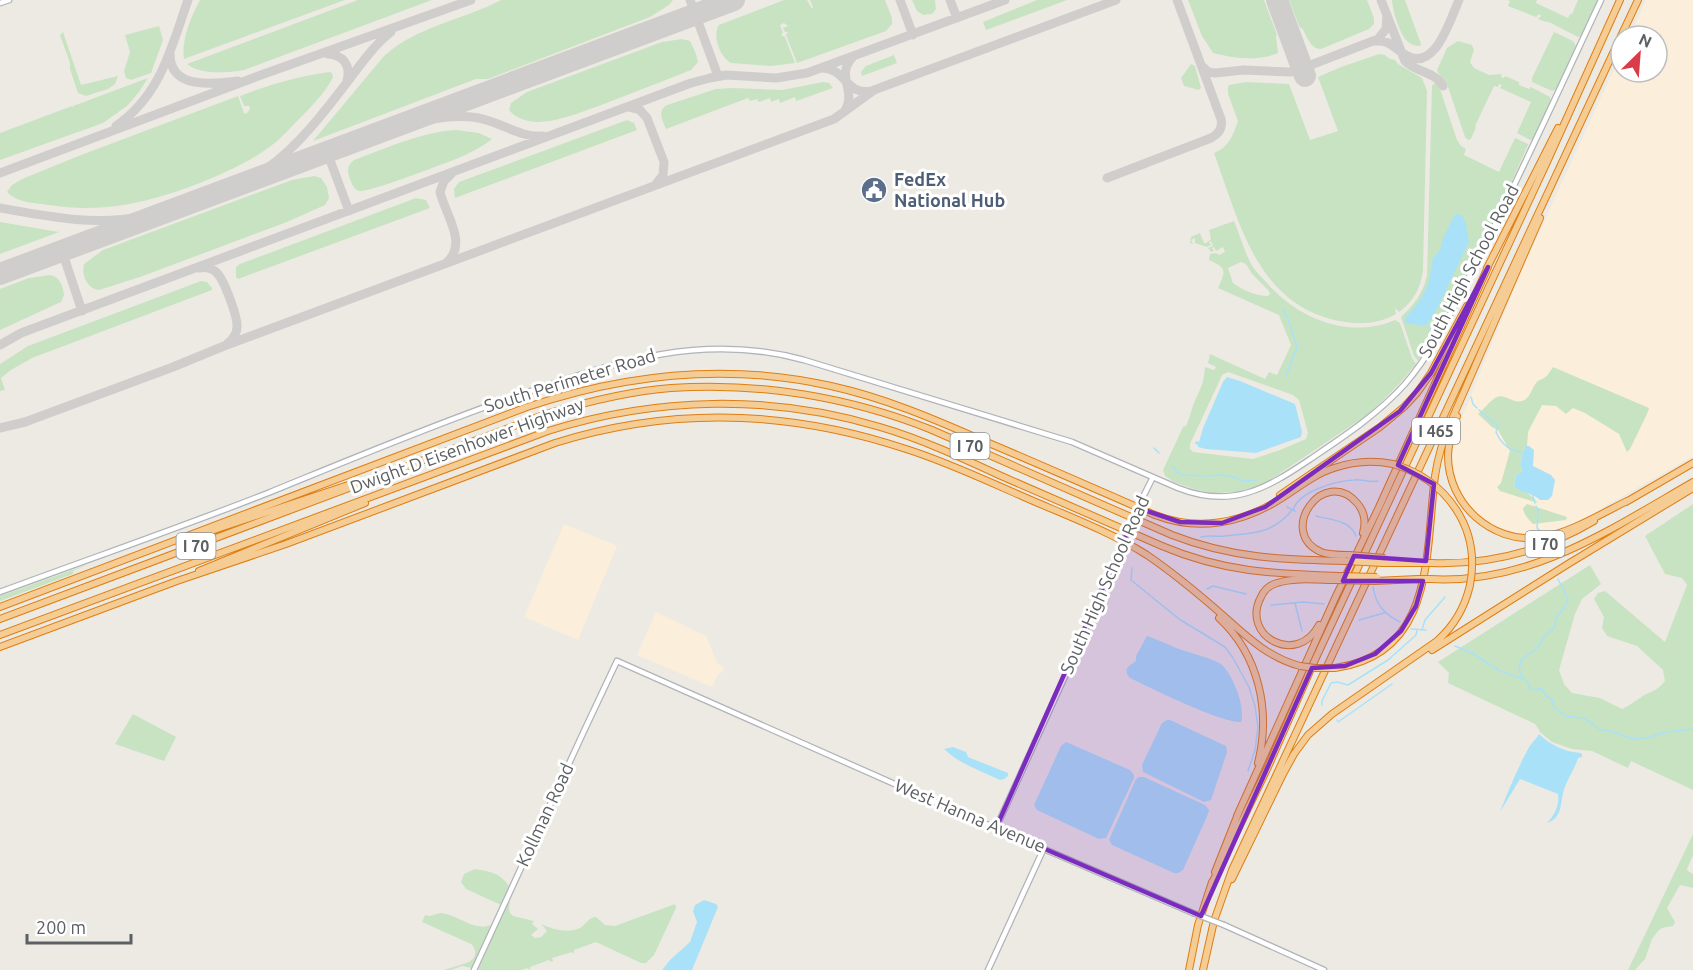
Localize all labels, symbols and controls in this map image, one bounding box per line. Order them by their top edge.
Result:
north arrow [1609,24,1669,84]
text: N [1636,30,1655,51]
place label: FedEx National Hub [894,169,1005,210]
public building icon: FedEx National Hub [859,175,889,205]
street label: South High School Road [1414,181,1522,360]
street label: South Perimeter Road [482,344,658,416]
street label: Dwight D Eisenhower Highway [347,393,587,497]
road number: I 465 [1412,418,1460,444]
road number: I 70 [950,433,990,459]
street label: South High School Road [1056,492,1152,677]
road number: I 70 [1526,531,1564,557]
road number: I 70 [176,533,216,559]
street label: Kollman Road [511,760,577,869]
street label: West Hanna Avenue [892,774,1049,856]
scale bar [27,907,130,945]
text: 200 m [36,917,86,937]

